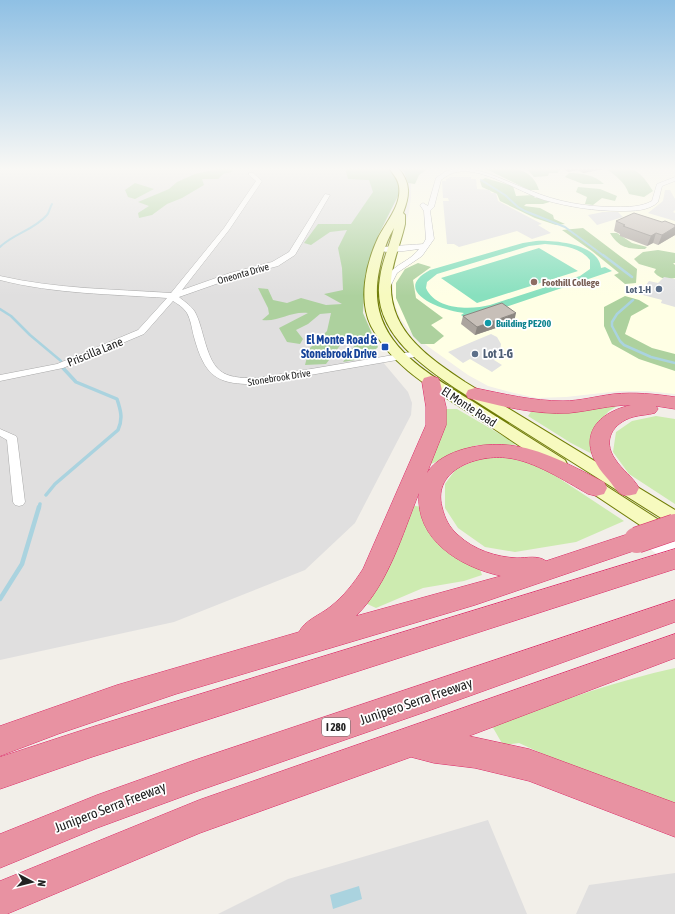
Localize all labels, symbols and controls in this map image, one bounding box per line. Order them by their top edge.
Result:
street label: Oneonta Drive [216,261,271,286]
marker: Foothill College [529,277,539,287]
place label: Foothill College [542,277,600,288]
place label: Lot 1-H [626,284,651,295]
marker: Lot 1-H [654,284,664,294]
marker: Building PE200 [483,318,493,328]
place label: Building PE200 [496,318,552,329]
place label: El Monte Road & Stonebrook Drive [301,333,378,361]
street label: Priscilla Lane [65,335,125,369]
marker: El Monte Road & Stonebrook Drive [380,342,390,352]
place label: Lot 1-G [483,347,513,361]
marker: Lot 1-G [470,349,480,359]
street label: Stonebrook Drive [247,367,312,388]
street label: El Monte Road [439,384,499,430]
street label: Junipero Serra Freeway [358,674,475,728]
road number: I 280 [322,718,350,736]
street label: Junipero Serra Freeway [52,778,168,836]
north arrow [12,862,52,902]
text: N [36,879,48,887]

